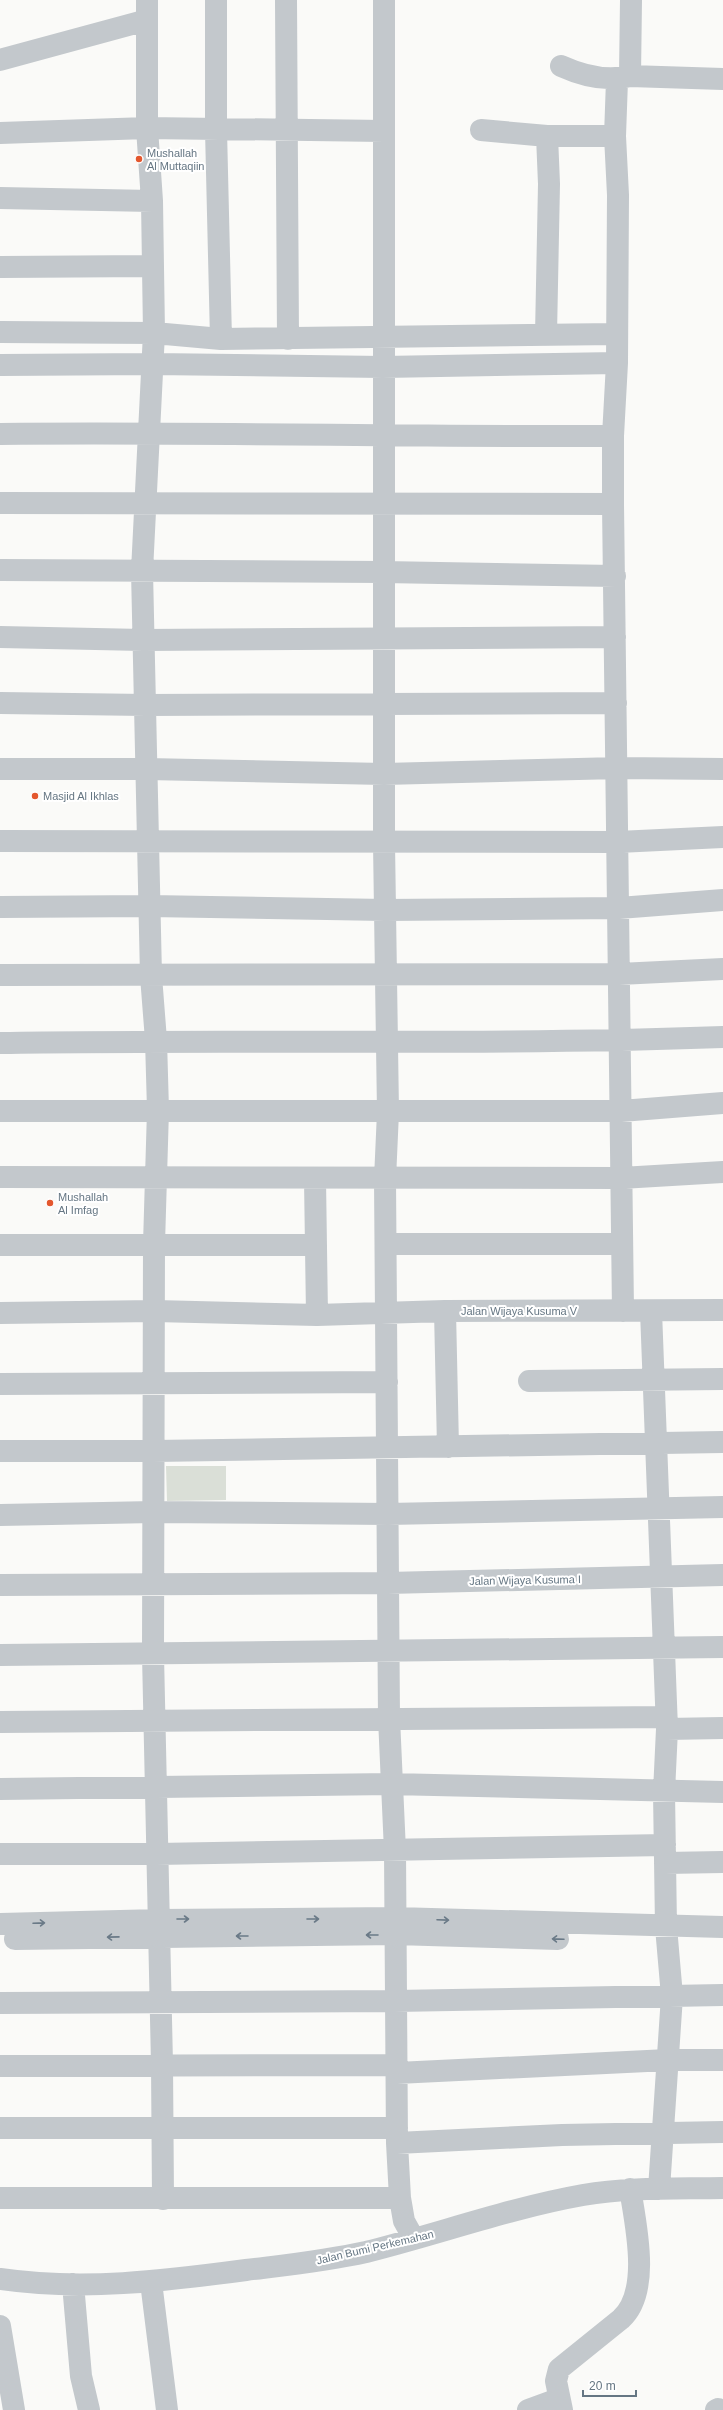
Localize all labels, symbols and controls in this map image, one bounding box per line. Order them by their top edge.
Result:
place label: Mushallah Al Muttaqiin [147,147,204,172]
marker: Mushallah Al Muttaqiin [134,154,144,164]
place label: Masjid Al Ikhlas [43,790,119,802]
marker: Masjid Al Ikhlas [30,791,40,801]
place label: Mushallah Al Imfag [58,1191,108,1216]
marker: Mushallah Al Imfag [45,1198,55,1208]
street label: Jalan Wijaya Kusuma V [461,1305,578,1317]
street label: Jalan Wijaya Kusuma I [469,1573,581,1587]
one-way arrow [306,1915,319,1922]
one-way arrow [176,1916,189,1923]
one-way arrow [436,1916,449,1923]
one-way arrow [32,1919,45,1927]
one-way arrow [366,1931,379,1938]
one-way arrow [236,1932,249,1940]
one-way arrow [107,1933,120,1941]
one-way arrow [552,1935,565,1943]
street label: Jalan Bumi Perkemahan [315,2228,435,2266]
scale bar [583,2372,636,2398]
text: 20 m [589,2379,616,2393]

